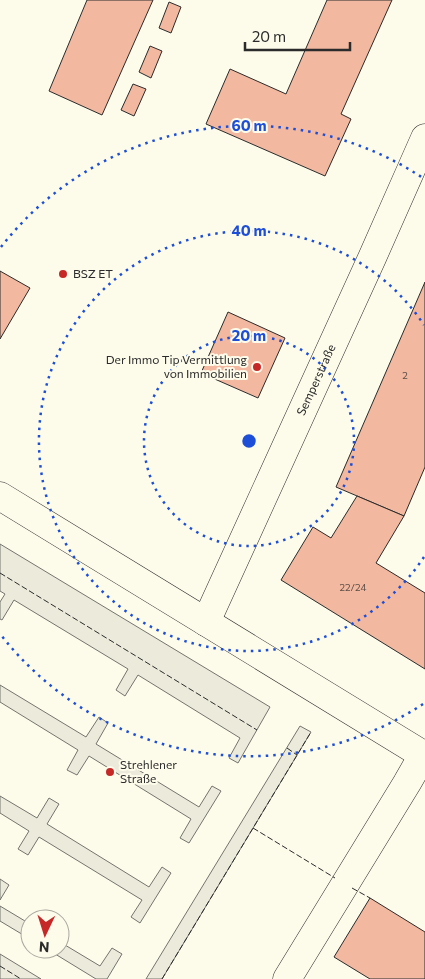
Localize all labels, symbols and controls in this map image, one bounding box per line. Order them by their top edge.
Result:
scale bar [245,20,350,52]
text: 20 m [252,27,286,45]
text: 60 m [231,116,267,134]
text: 40 m [231,221,267,239]
place label: BSZ ET [73,266,113,280]
marker: BSZ ET [57,268,69,280]
text: 20 m [232,326,266,344]
street label: Semperstraße [293,342,338,417]
place label: Der Immo Tip Vermittlung von Immobilien [106,352,247,380]
marker: Der Immo Tip Vermittlung von Immobilien [251,361,263,373]
house number: 2 [402,369,408,381]
centre of rings [240,432,258,450]
house number: 22/24 [340,581,366,593]
place label: Strehlener Straße [120,757,177,785]
marker: Strehlener Straße [104,766,116,778]
north arrow [20,909,70,959]
text: N [38,939,50,956]

